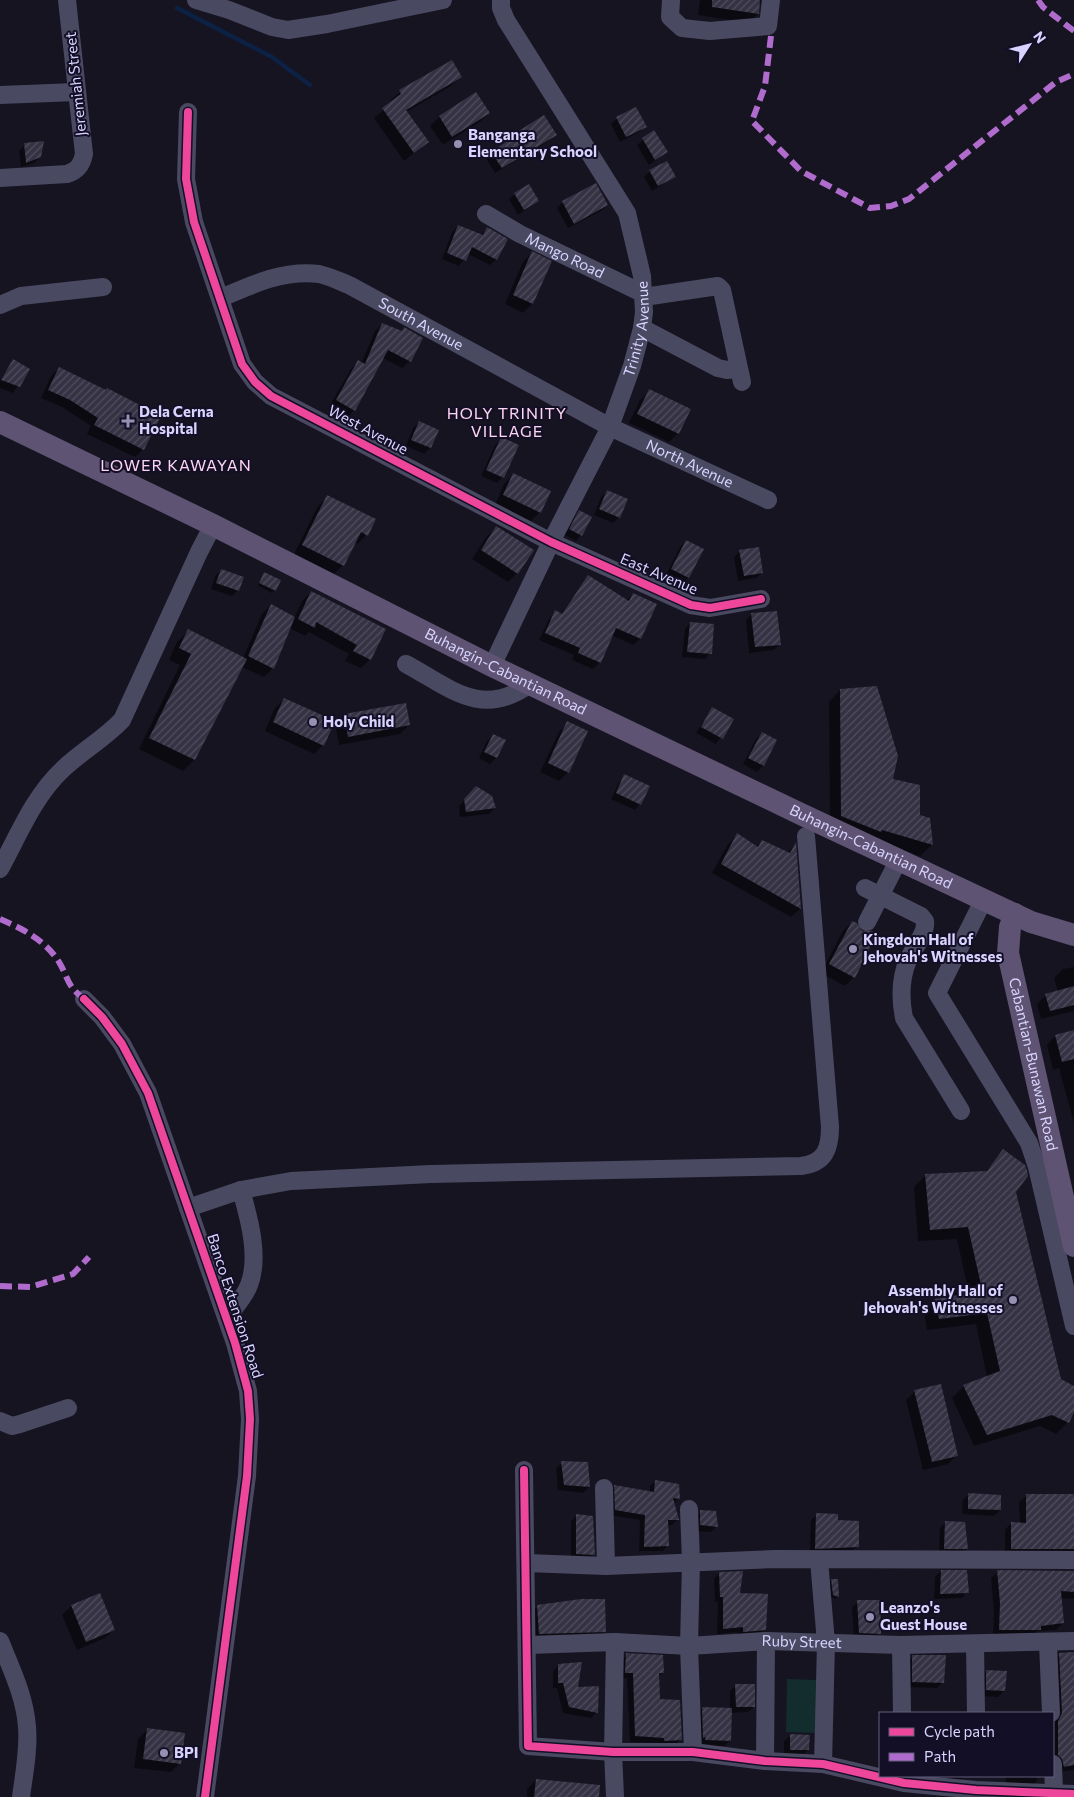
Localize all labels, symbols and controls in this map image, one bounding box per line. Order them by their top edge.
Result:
north arrow [1004,20,1054,70]
text: N [1030,28,1050,46]
street label: Jeremiah Street [61,31,89,137]
place label: Banganga Elementary School [468,125,597,160]
marker: Banganga Elementary School [452,138,464,150]
street label: Mango Road [523,228,607,281]
street label: Trinity Avenue [619,281,652,379]
street label: South Avenue [376,293,467,354]
street label: West Avenue [325,401,412,458]
place label: Dela Cerna Hospital [139,402,214,437]
district label: HOLY TRINITY VILLAGE [447,403,567,440]
marker: Dela Cerna Hospital [121,414,135,428]
street label: North Avenue [644,435,737,491]
district label: LOWER KAWAYAN [100,455,252,474]
street label: East Avenue [618,549,701,598]
street label: Buhangin-Cabantian Road [422,624,590,718]
place label: Holy Child [323,712,394,730]
marker: Holy Child [307,716,319,728]
street label: Buhangin-Cabantian Road [787,800,956,892]
place label: Kingdom Hall of Jehovah's Witnesses [863,930,1002,965]
marker: Kingdom Hall of Jehovah's Witnesses [847,943,859,955]
street label: Cabantian-Bunawan Road [1006,976,1062,1152]
street label: Banco Extension Road [204,1231,268,1380]
place label: Assembly Hall of Jehovah's Witnesses [864,1281,1004,1316]
marker: Assembly Hall of Jehovah's Witnesses [1007,1294,1019,1306]
place label: Leanzo's Guest House [880,1598,967,1633]
marker: Leanzo's Guest House [864,1611,876,1623]
street label: Ruby Street [761,1631,842,1651]
legend [879,1712,1054,1777]
text: Cycle path [924,1722,995,1740]
place label: BPI [174,1743,198,1761]
marker: BPI [158,1747,170,1759]
text: Path [924,1747,956,1765]

